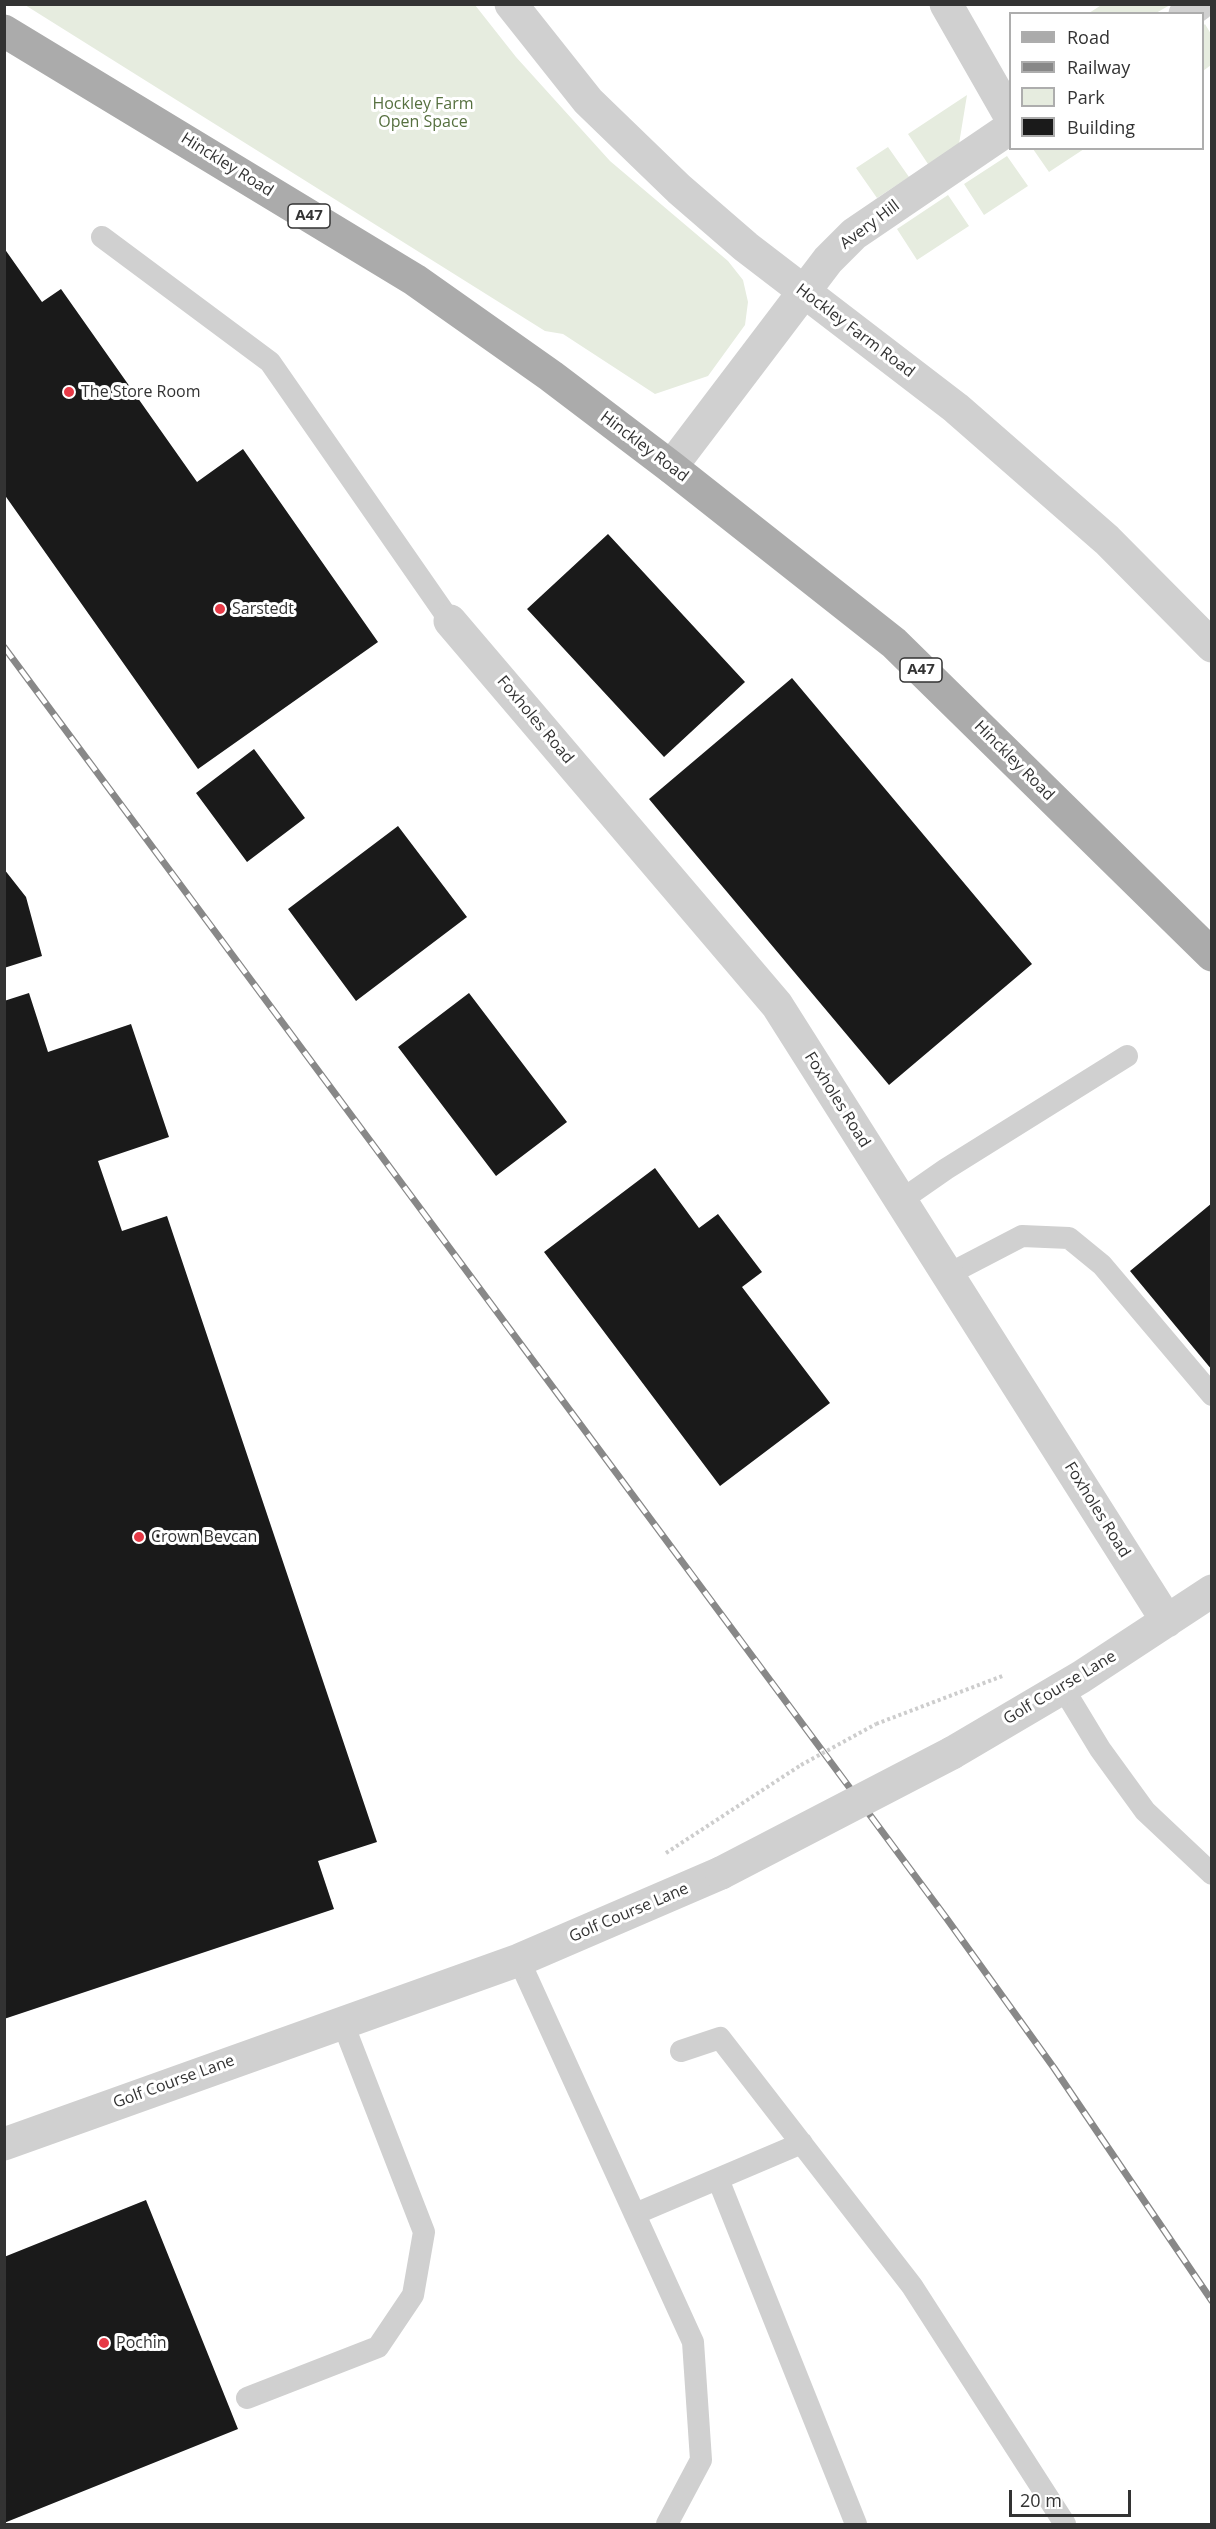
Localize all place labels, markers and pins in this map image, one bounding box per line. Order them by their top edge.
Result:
place label: The Store Room [81,382,200,402]
marker: The Store Room [62,385,76,399]
place label: Sarstedt [232,599,294,619]
marker: Sarstedt [213,602,227,616]
place label: Crown Bevcan [151,1527,257,1547]
marker: Crown Bevcan [132,1530,146,1544]
place label: Pochin [116,2333,167,2353]
marker: Pochin [97,2336,111,2350]

